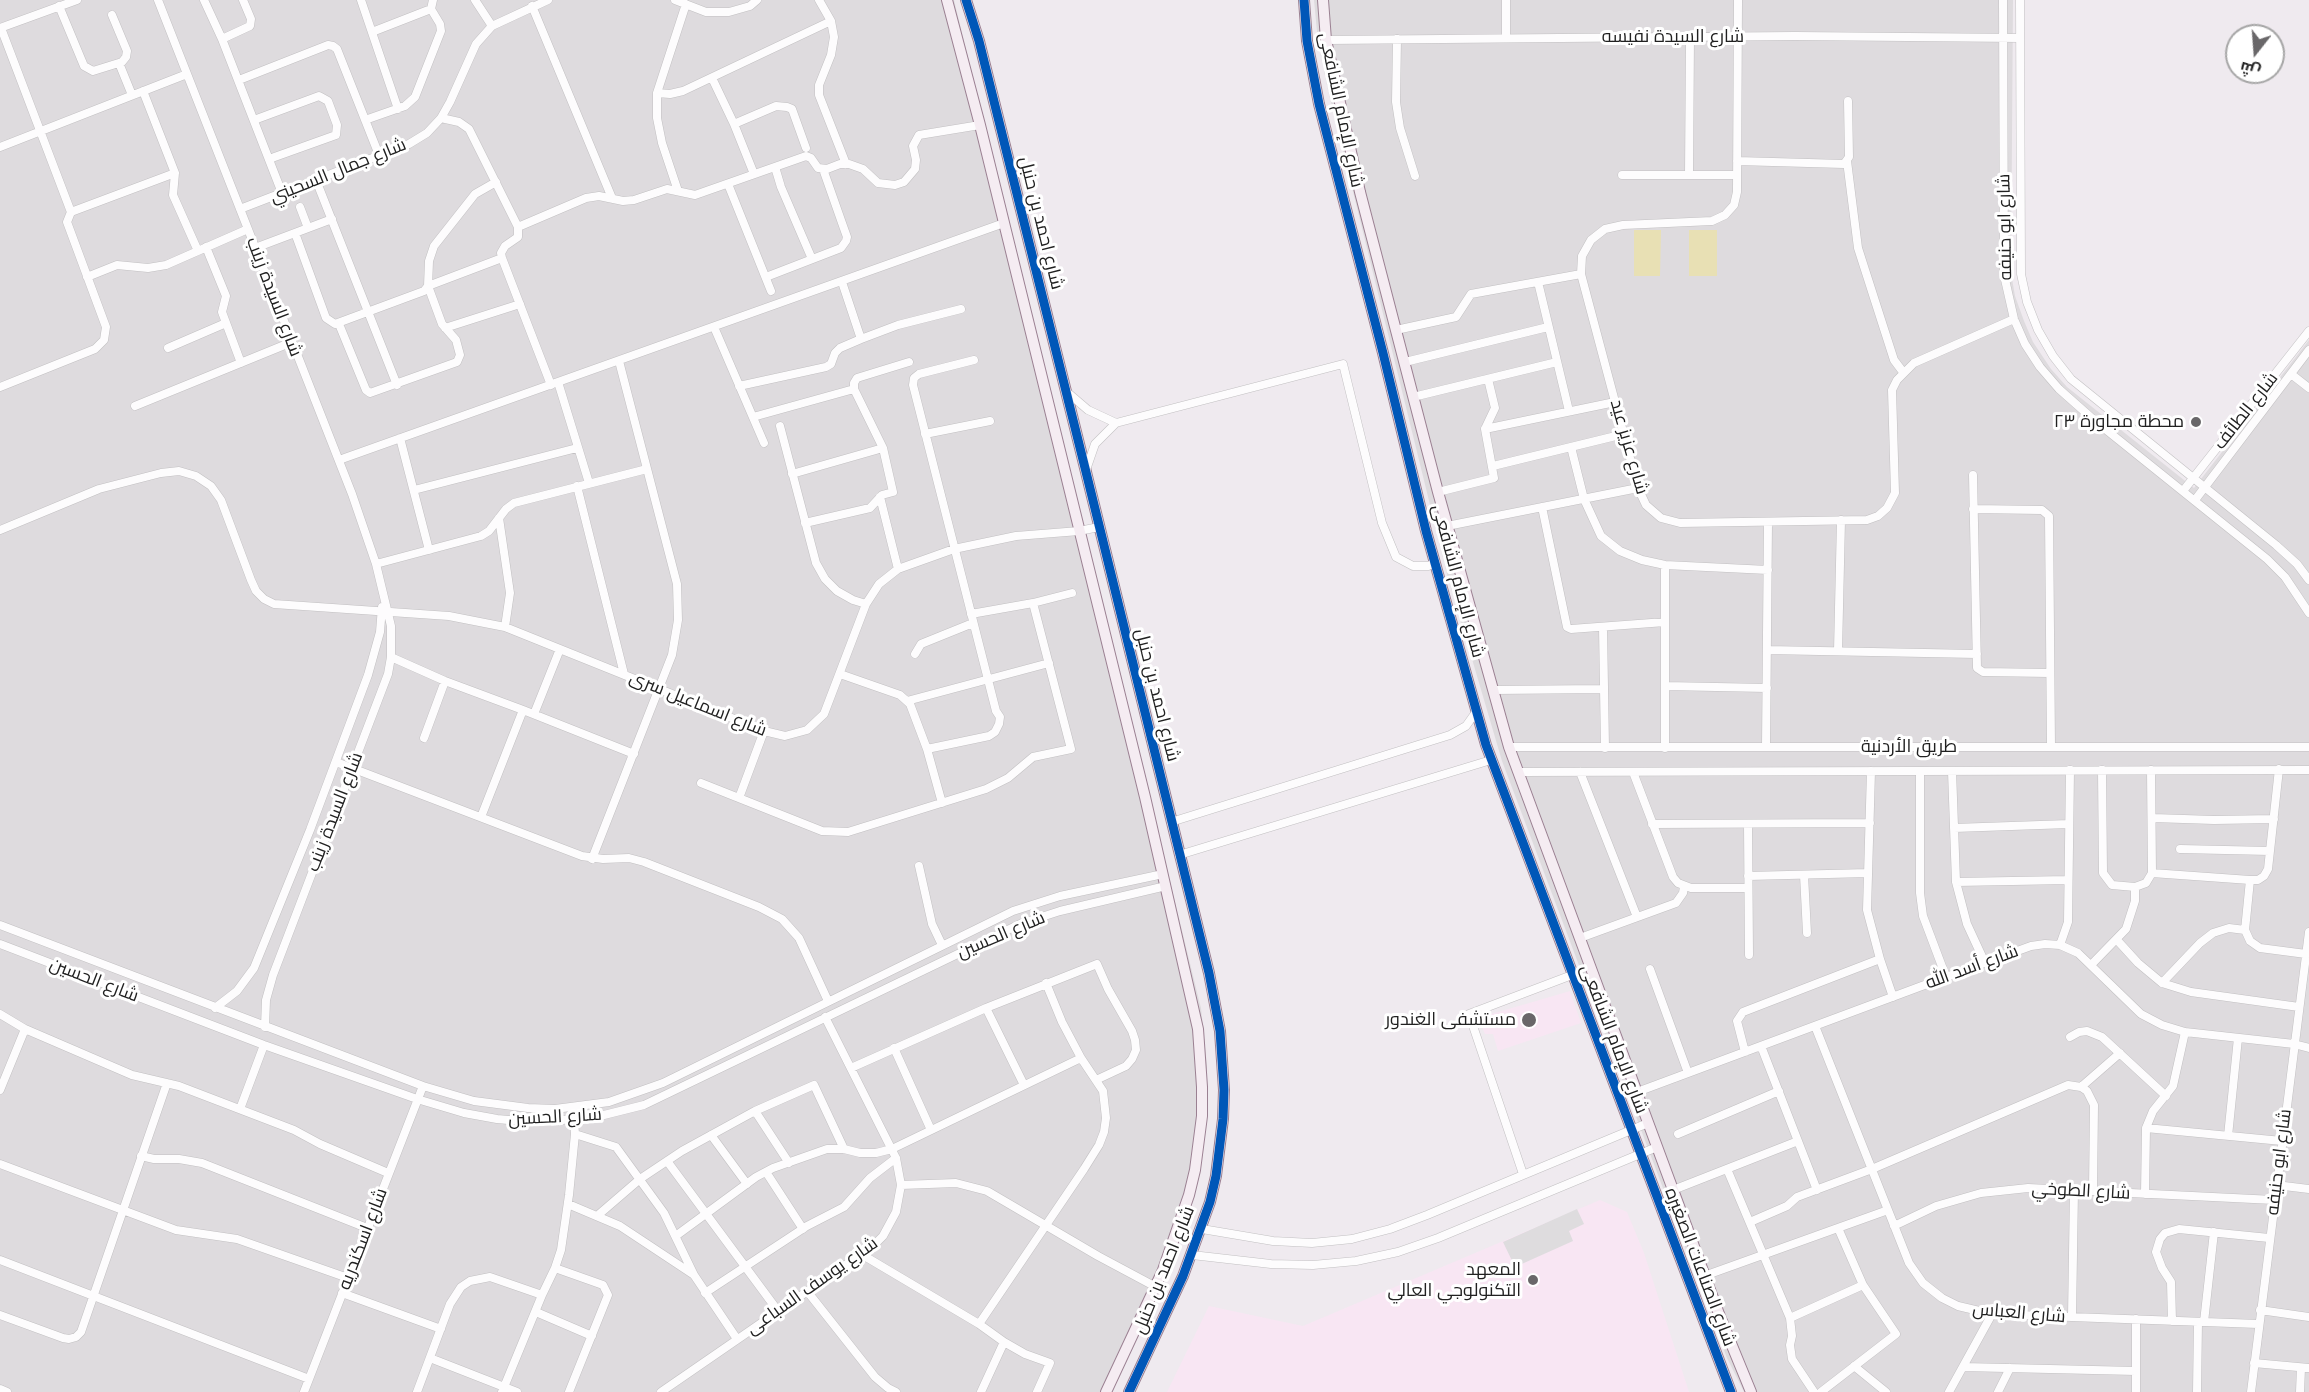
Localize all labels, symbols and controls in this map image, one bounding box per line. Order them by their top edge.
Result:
north arrow [2225,24,2285,84]
street label: شارع السيدة نفيسه [1602,26,1744,48]
street label: شارع الإمام الشافعى [1314,31,1368,189]
text: ش [2238,58,2263,82]
street label: شارع جمال السحيني [267,134,409,208]
street label: شارع احمد بن حنبل [1014,154,1068,292]
street label: شارع ابو حنيفه [1993,173,2017,281]
street label: شارع السيدة زينب [241,234,307,360]
street label: شارع الطائف [2209,368,2283,454]
street label: شارع عزيز عيد [1605,397,1653,497]
place label: محطة مجاورة ٢٣ [2054,411,2184,433]
marker: محطة مجاورة ٢٣ [2189,415,2203,429]
street label: شارع الإمام الشافعى [1427,502,1489,660]
street label: شارع احمد بن حنبل [1130,626,1184,764]
street label: شارع اسماعيل سرى [626,667,770,741]
street label: طريق الأردنية [1861,736,1957,758]
street label: شارع السيدة زينب [302,749,368,875]
street label: شارع الحسين [954,907,1048,963]
street label: شارع أسد الله [1923,940,2021,994]
street label: شارع الحسين [46,953,142,1007]
street label: شارع الإمام الشافعى [1576,962,1652,1116]
place label: مستشفى الغندور [1385,1009,1516,1031]
marker: مستشفى الغندور [1520,1011,1538,1029]
street label: شارع الحسين [508,1104,602,1130]
street label: شارع ابو حنيفه [2262,1108,2296,1216]
street label: شارع الطوخي [2031,1178,2131,1204]
street label: شارع اسكندريه [334,1185,392,1293]
street label: شارع الصناعات الصغيره [1660,1185,1740,1349]
street label: شارع احمد بن حنبل [1128,1203,1200,1337]
street label: شارع يوسف السباعى [742,1232,882,1340]
place label: المعهد التكنولوجي العالي [1387,1259,1521,1302]
marker: المعهد التكنولوجي العالي [1526,1273,1540,1287]
street label: شارع العباس [1972,1298,2066,1328]

